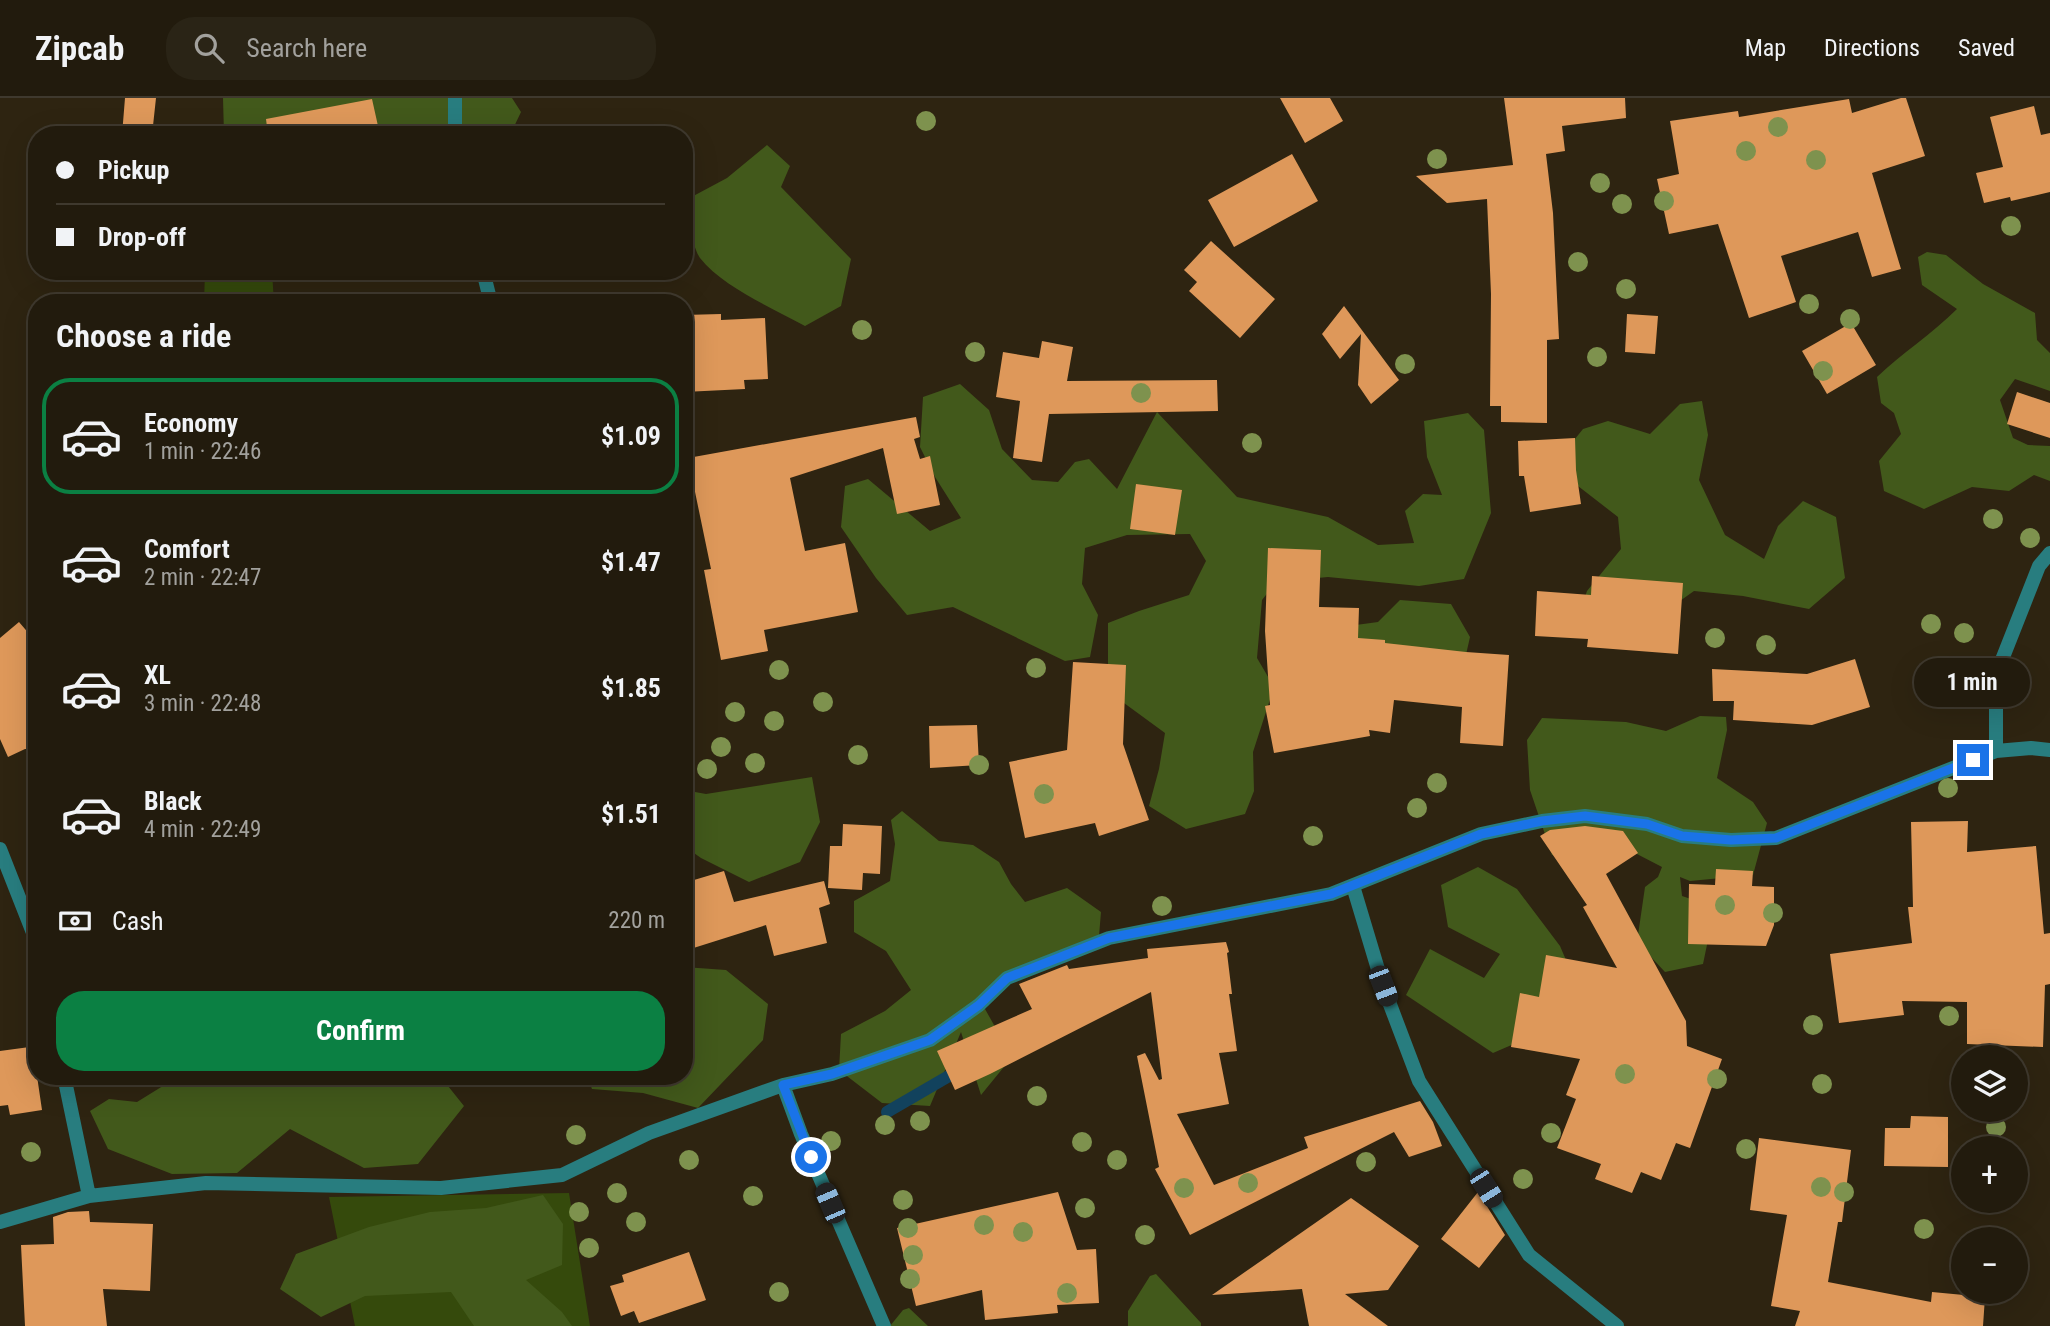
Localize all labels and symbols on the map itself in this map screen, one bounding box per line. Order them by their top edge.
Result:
callout: 1 min [1915,658,2031,708]
route end [1957,744,1989,776]
car [1366,963,1401,1009]
route start [795,1141,827,1173]
car [1466,1165,1507,1211]
car [813,1180,848,1226]

